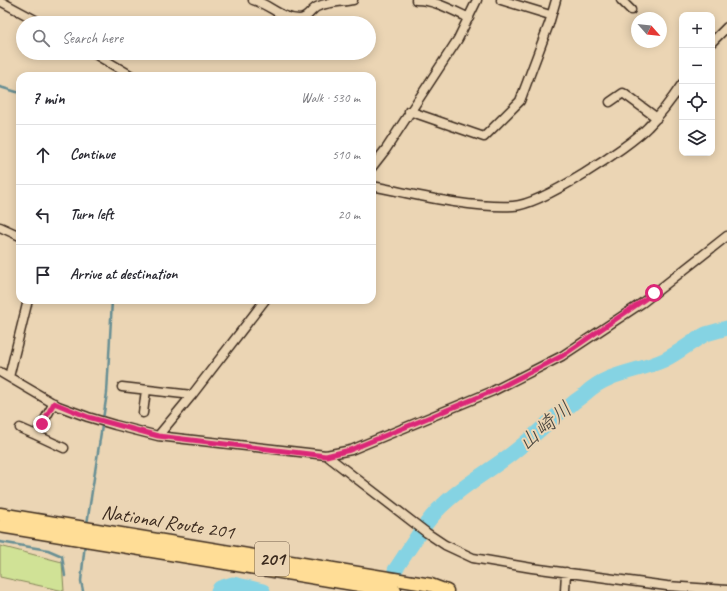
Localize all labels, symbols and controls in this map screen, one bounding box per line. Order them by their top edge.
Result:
north arrow [631,12,667,48]
map controls [679,12,715,156]
button: + [679,12,715,48]
search box [16,16,376,60]
icon: search [30,27,52,49]
text: Search here [62,29,123,48]
button: − [679,48,715,84]
button: locate [679,84,715,120]
text: 7 min [32,88,65,109]
text: Walk · 530 m [301,90,360,106]
button: layers [679,120,715,156]
icon: ahead [32,144,54,166]
text: Continue [70,145,115,164]
text: 510 m [332,147,360,163]
icon: left [32,204,54,226]
text: Turn left [70,205,113,224]
text: 20 m [338,207,360,223]
icon: arrive [32,264,54,286]
text: Arrive at destination [70,265,177,284]
route start [645,284,663,302]
water label: 山崎川 [513,396,577,456]
route end [33,415,51,433]
street label: National Route 201 [100,499,237,545]
road number: 201 [255,542,289,576]

